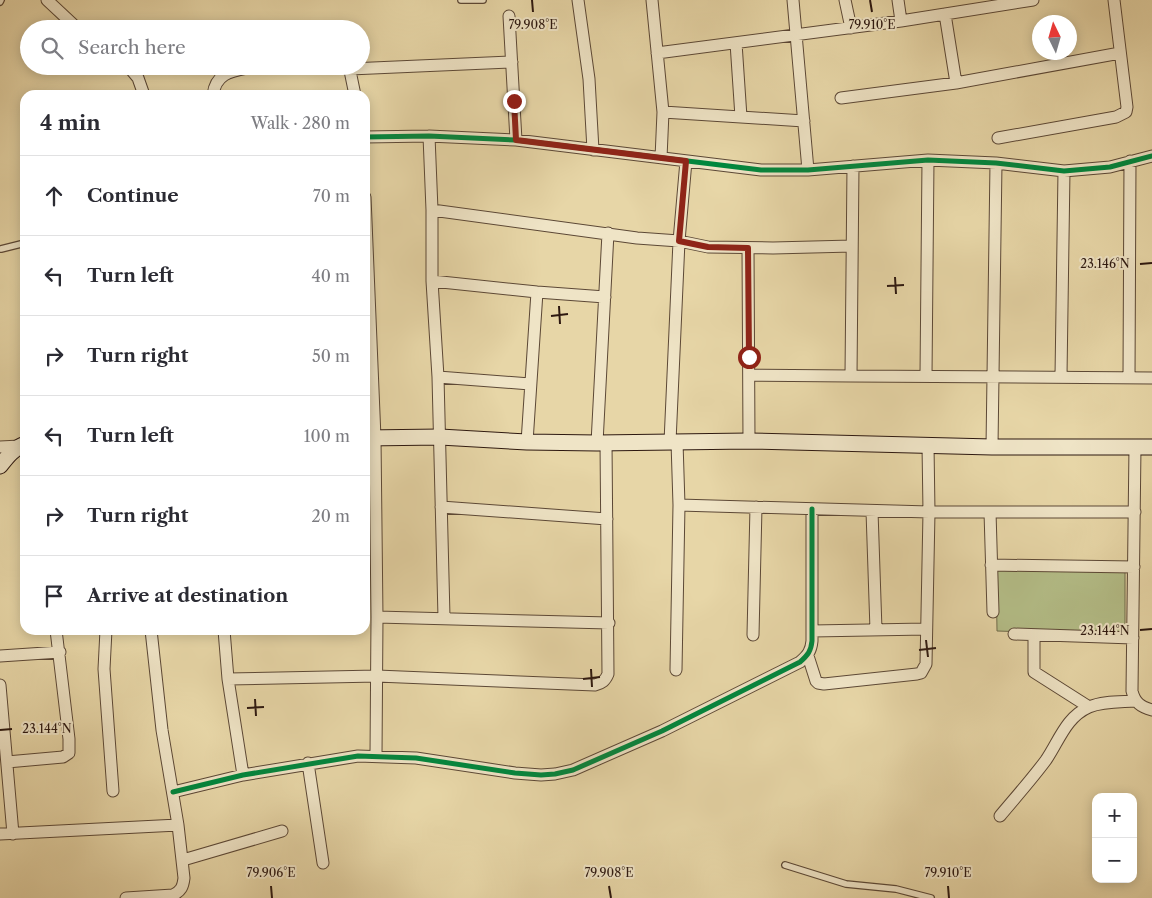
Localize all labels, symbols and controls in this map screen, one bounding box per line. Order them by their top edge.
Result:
north arrow [1032,15,1077,60]
text: 79.908°E [508,17,558,32]
text: 79.910°E [848,17,896,32]
search box [20,20,370,75]
icon: search [38,34,66,62]
text: Search here [78,36,186,59]
route end [503,90,526,113]
text: 4 min [40,110,101,135]
text: Walk · 280 m [251,113,350,133]
icon: ahead [40,182,68,210]
text: Continue [87,184,179,207]
text: 70 m [313,186,350,206]
text: 23.146°N [1080,256,1130,271]
icon: left [40,262,68,290]
text: Turn left [87,264,174,287]
text: 40 m [311,266,350,286]
icon: right [40,342,68,370]
text: Turn right [87,344,188,367]
text: 50 m [312,346,350,366]
route start [738,346,761,369]
icon: left [40,422,68,450]
text: Turn left [87,424,174,447]
text: 100 m [304,426,350,446]
icon: right [40,502,68,530]
text: Turn right [87,504,188,527]
text: 20 m [311,506,350,526]
icon: arrive [40,582,68,610]
text: Arrive at destination [87,584,288,607]
text: 23.144°N [1080,623,1130,638]
text: 23.144°N [22,721,72,736]
map controls [1092,793,1137,883]
button: + [1092,793,1137,838]
button: − [1092,838,1137,883]
text: 79.906°E [247,865,295,880]
text: 79.908°E [584,865,634,880]
text: 79.910°E [924,865,972,880]

